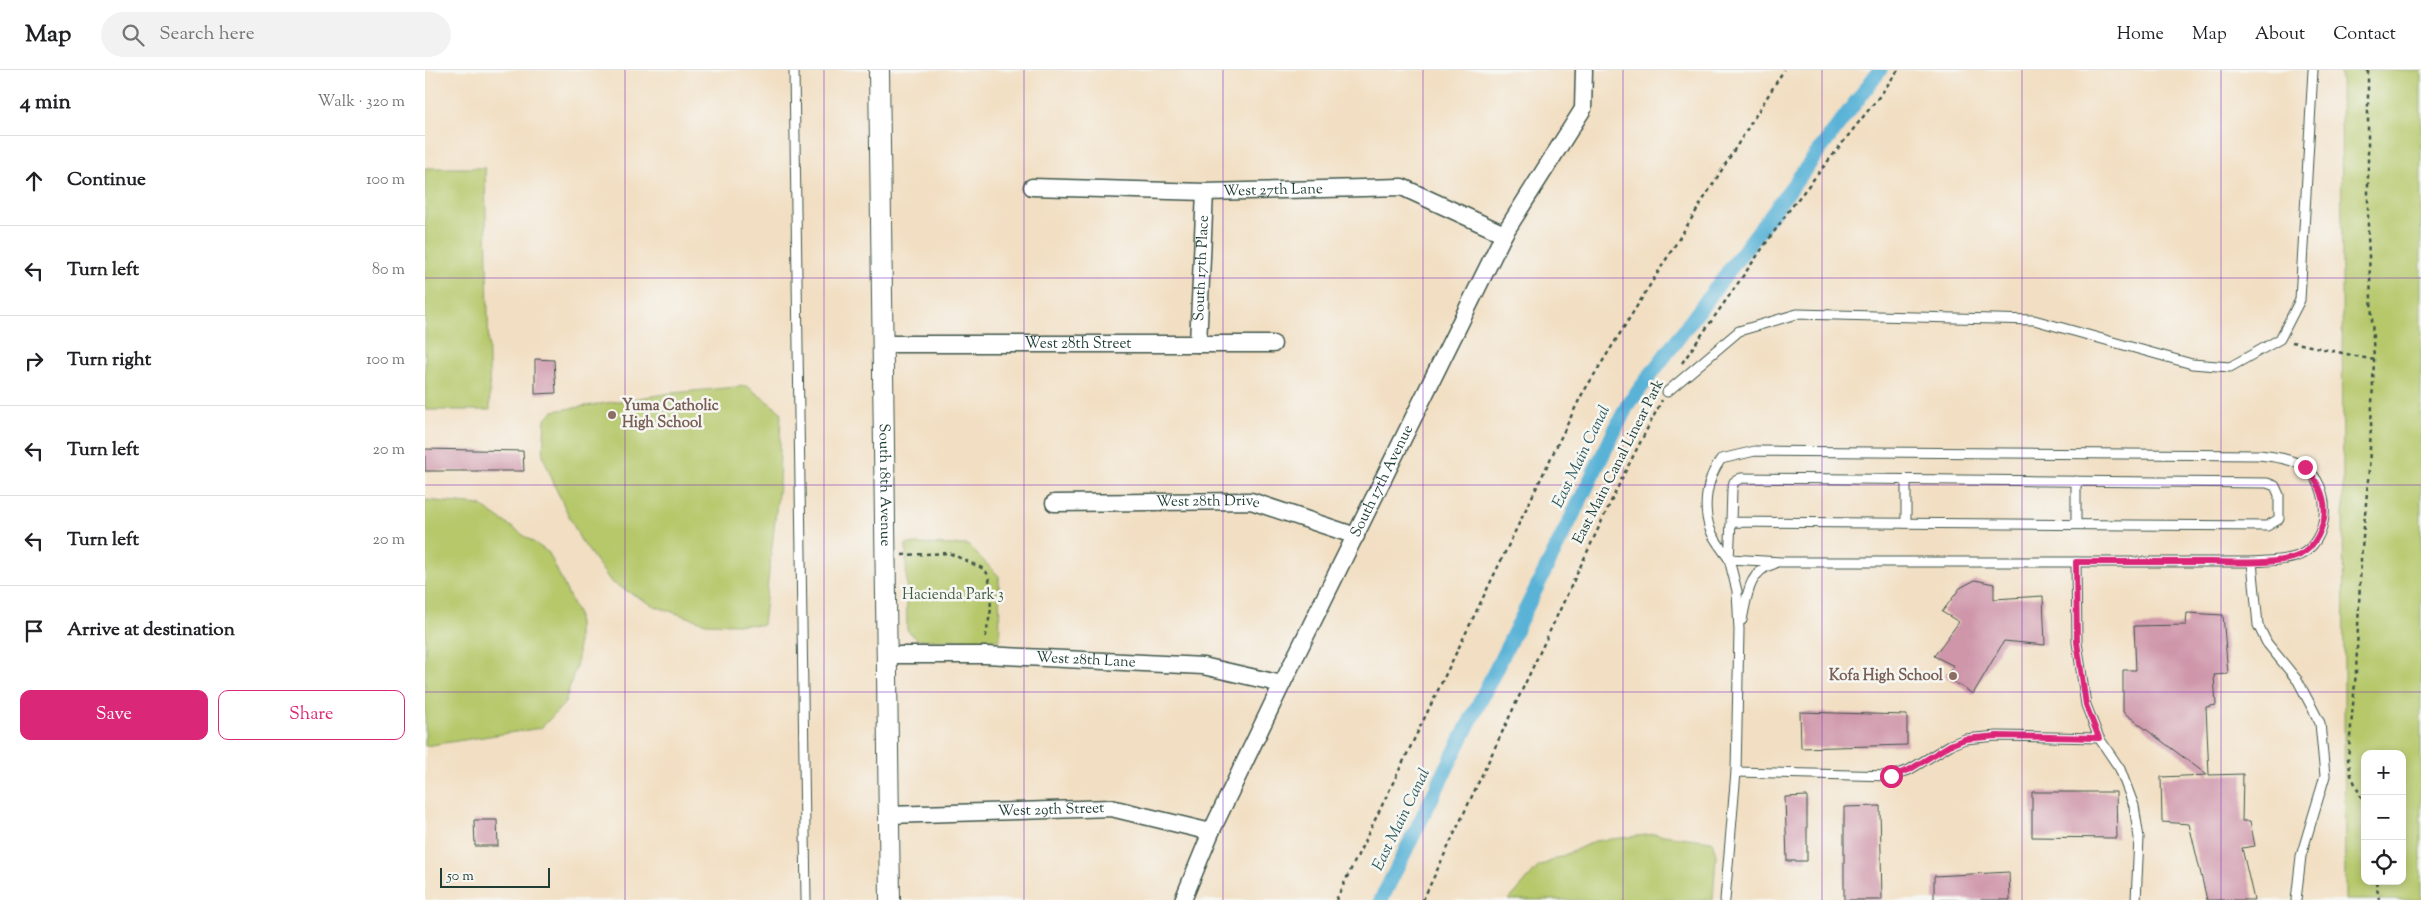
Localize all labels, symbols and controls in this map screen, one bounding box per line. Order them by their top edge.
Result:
search box [101,12,451,57]
text: Map [25,18,71,52]
icon: search [119,21,147,49]
text: Search here [159,21,255,48]
text: Home [2117,22,2164,48]
text: Map [2192,22,2227,48]
text: About [2255,22,2305,48]
text: Contact [2333,22,2396,48]
text: 4 min [20,88,71,118]
text: Walk · 320 m [318,91,405,114]
icon: ahead [20,167,48,195]
text: Continue [67,167,146,194]
text: 100 m [366,169,405,192]
street label: West 27th Lane [1223,179,1323,202]
street label: South 17th Place [1189,215,1214,321]
icon: left [20,257,48,285]
text: Turn left [67,257,139,284]
text: 80 m [372,259,405,282]
street label: West 28th Street [1025,334,1131,355]
icon: right [20,347,48,375]
text: Turn right [67,347,151,374]
text: 100 m [366,349,405,372]
street label: East Main Canal Linear Park [1568,376,1670,548]
place label: Yuma Catholic High School [622,396,719,434]
water label: East Main Canal [1547,402,1617,512]
marker: Yuma Catholic High School [606,409,618,421]
street label: South 17th Avenue [1346,421,1419,541]
street label: South 18th Avenue [873,423,896,547]
icon: left [20,437,48,465]
text: Turn left [67,437,139,464]
text: 20 m [372,439,405,462]
route end [2294,456,2317,479]
street label: West 28th Drive [1156,490,1263,514]
icon: left [20,527,48,555]
text: Turn left [67,527,139,554]
text: 20 m [372,529,405,552]
park label: Hacienda Park 3 [902,585,1004,606]
icon: arrive [20,617,48,645]
text: Arrive at destination [67,617,235,644]
street label: West 28th Lane [1035,647,1136,673]
place label: Kofa High School [1829,666,1944,687]
marker: Kofa High School [1947,670,1959,682]
button: Save [20,690,208,740]
button: Share [218,690,405,740]
map controls [2361,750,2406,885]
button: + [2361,750,2406,795]
water label: East Main Canal [1367,765,1437,875]
route start [1880,765,1903,788]
button: − [2361,795,2406,840]
street label: West 29th Street [997,798,1105,822]
button: locate [2361,840,2406,885]
scale bar [440,865,550,888]
text: 50 m [447,867,474,887]

